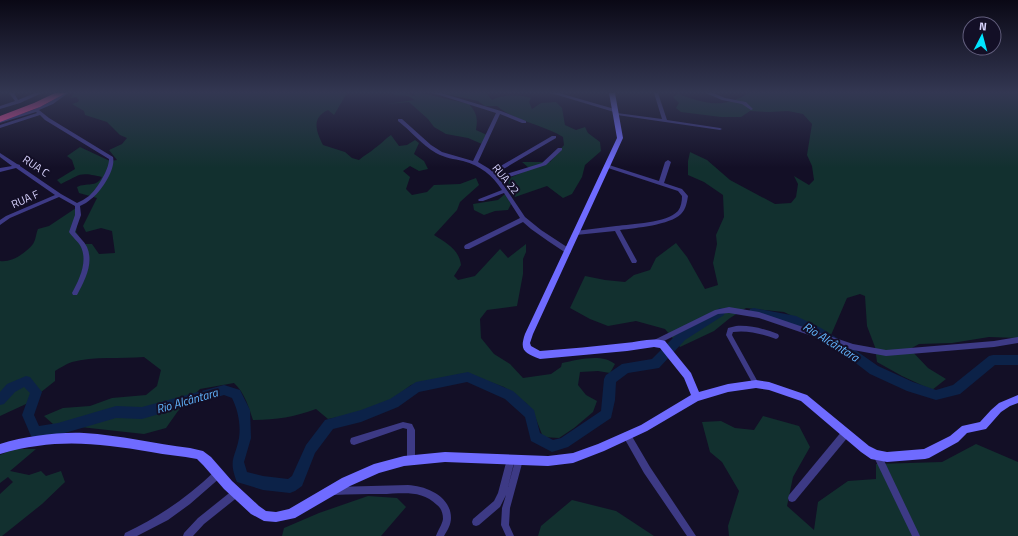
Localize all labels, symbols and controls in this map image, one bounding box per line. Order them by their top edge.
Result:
north arrow [962,16,1002,56]
text: N [978,18,988,34]
street label: RUA C [20,151,52,181]
street label: RUA 22 [489,160,523,198]
street label: RUA F [9,186,41,212]
water label: Rio Alcântara [799,317,864,367]
water label: Rio Alcântara [154,382,221,418]

